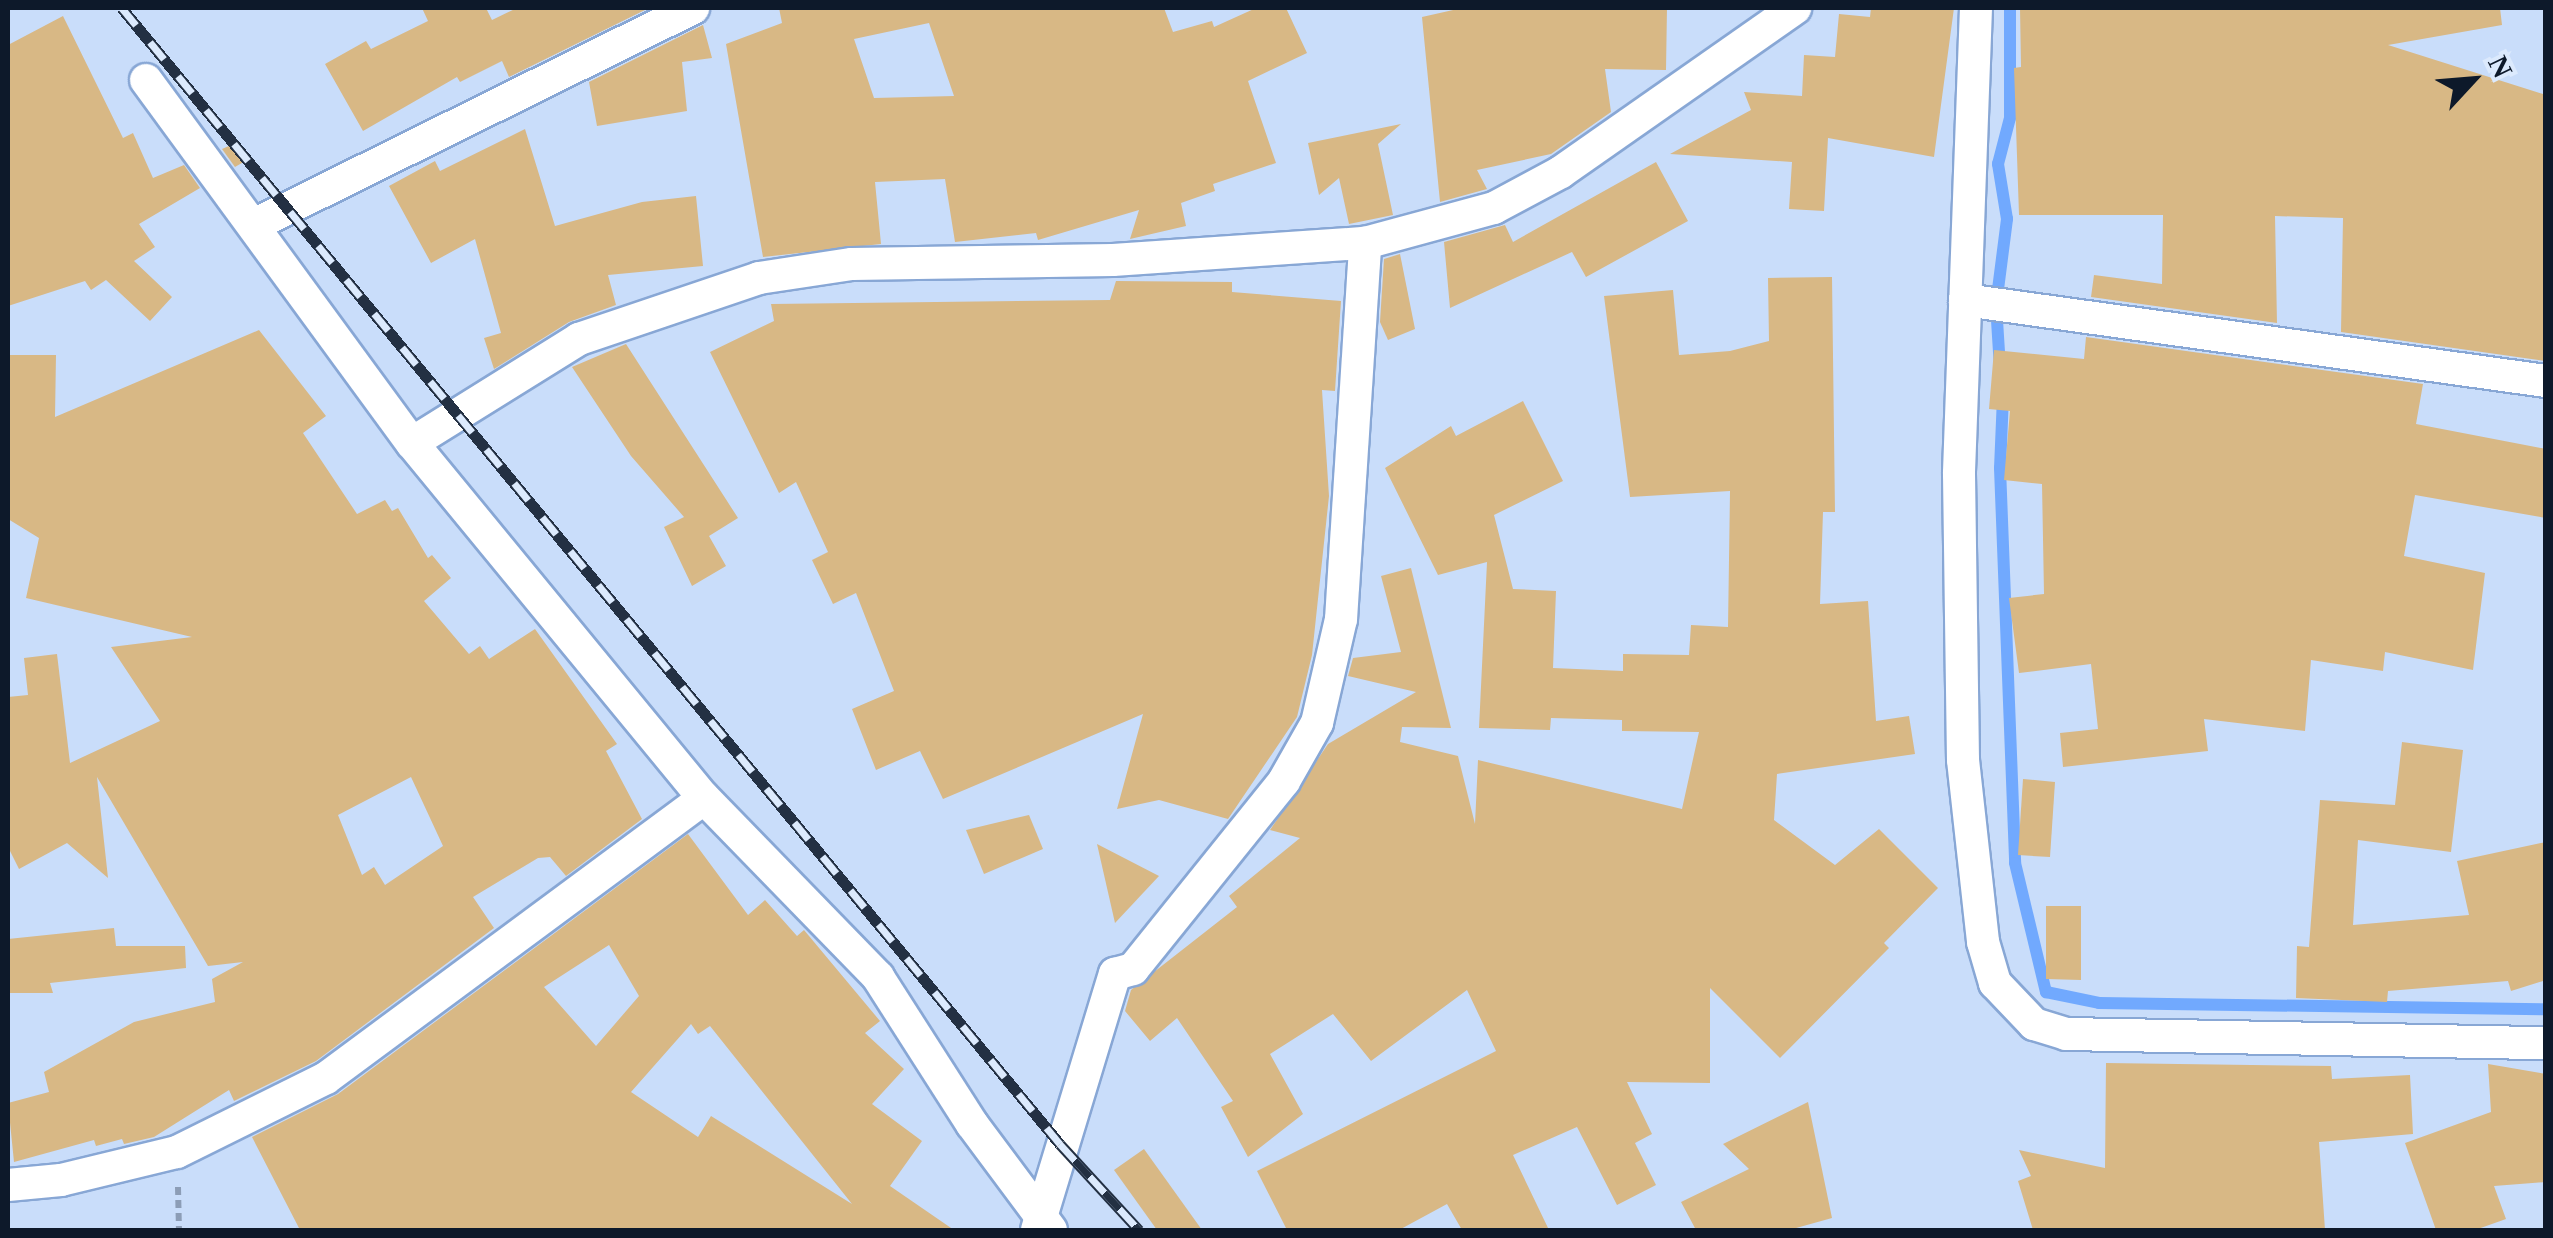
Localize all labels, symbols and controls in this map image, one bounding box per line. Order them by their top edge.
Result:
north arrow [2423,30,2523,130]
text: N [2482,51,2519,83]

